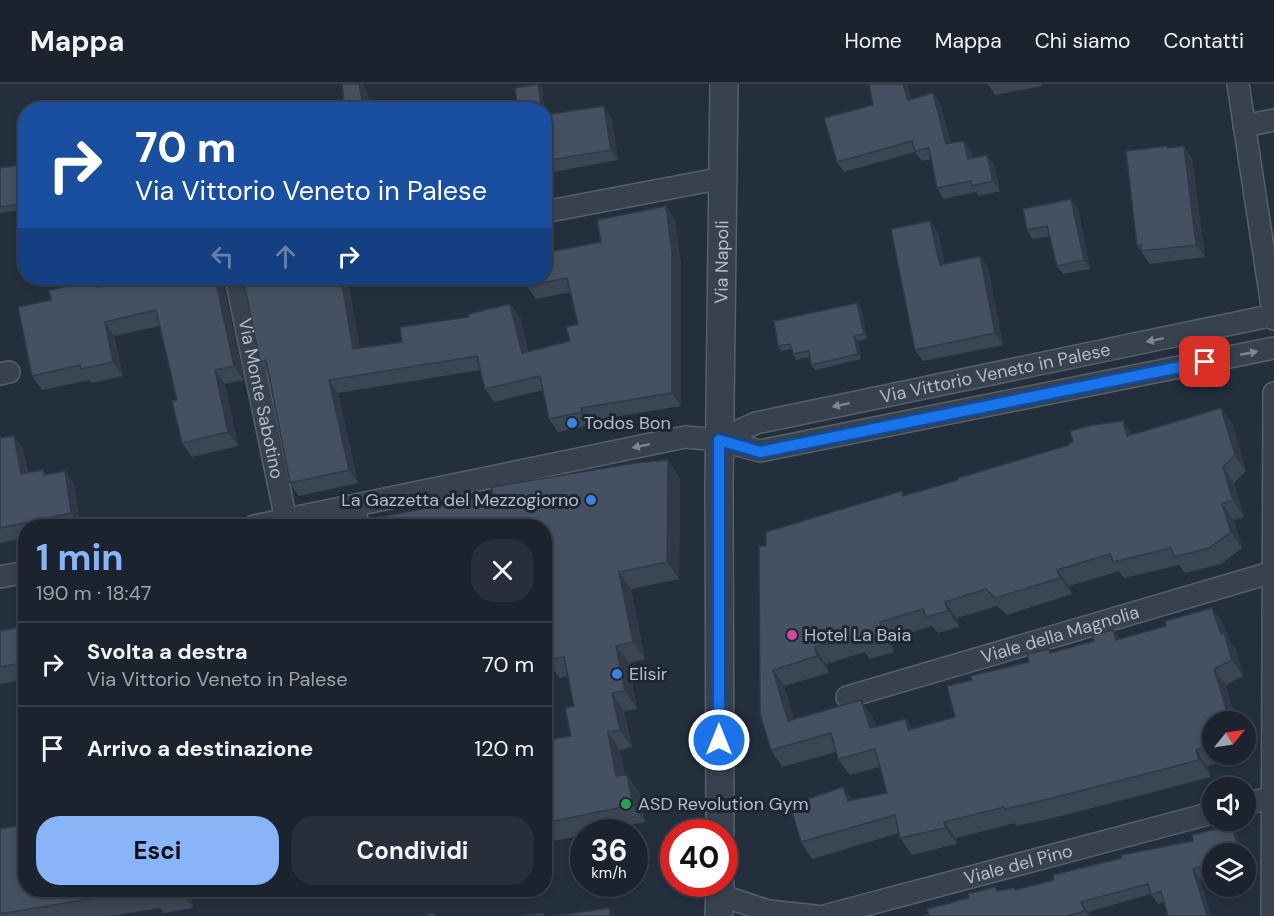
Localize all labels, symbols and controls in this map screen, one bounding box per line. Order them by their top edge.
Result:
text: Mappa [30,23,124,60]
text: Home [844,27,902,55]
text: Mappa [935,27,1002,55]
text: Chi siamo [1035,27,1131,55]
text: Contatti [1164,27,1244,55]
text: 70 m [135,120,236,175]
icon: right [36,126,114,204]
text: Via Vittorio Veneto in Palese [135,173,487,208]
street label: Via Napoli [709,220,734,304]
icon: left [206,240,239,273]
icon: ahead [269,240,302,273]
icon: right [332,240,365,273]
street label: Via Monte Sabotino [233,316,289,481]
one-way arrow [1145,336,1164,345]
pin [1179,336,1230,387]
street label: Via Vittorio Veneto in Palese [878,337,1113,409]
icon: arrive [1188,345,1221,378]
one-way arrow [1240,348,1259,357]
one-way arrow [831,401,850,410]
place label: Todos Bon [584,411,671,435]
marker: Todos Bon [565,416,579,430]
one-way arrow [631,442,650,451]
place label: La Gazzetta del Mezzogiorno [341,488,579,512]
marker: La Gazzetta del Mezzogiorno [584,493,598,507]
text: 1 min [36,534,124,581]
button: close [471,539,534,602]
text: 190 m · 18:47 [36,580,151,606]
street label: Viale della Magnolia [978,600,1142,669]
place label: Hotel La Baia [804,623,911,647]
marker: Hotel La Baia [785,628,799,642]
text: Svolta a destra [87,637,248,666]
icon: right [36,648,69,681]
text: 70 m [482,650,534,679]
place label: Elisir [629,662,668,686]
text: Via Vittorio Veneto in Palese [87,666,348,692]
marker: Elisir [610,667,624,681]
position arrow [687,708,751,772]
north arrow [1202,711,1256,765]
map controls [1202,711,1256,897]
icon: arrive [36,732,69,765]
text: Arrivo a destinazione [87,734,313,763]
text: 120 m [474,734,534,763]
button: sound [1202,777,1256,831]
place label: ASD Revolution Gym [638,792,808,816]
marker: ASD Revolution Gym [619,797,633,811]
button: Esci [36,816,279,885]
button: Condividi [291,816,534,885]
speed limit sign: 40 [660,819,738,897]
text: 36 [590,831,628,870]
street label: Viale del Pino [961,839,1075,890]
button: layers [1202,843,1256,897]
text: km/h [591,863,627,883]

